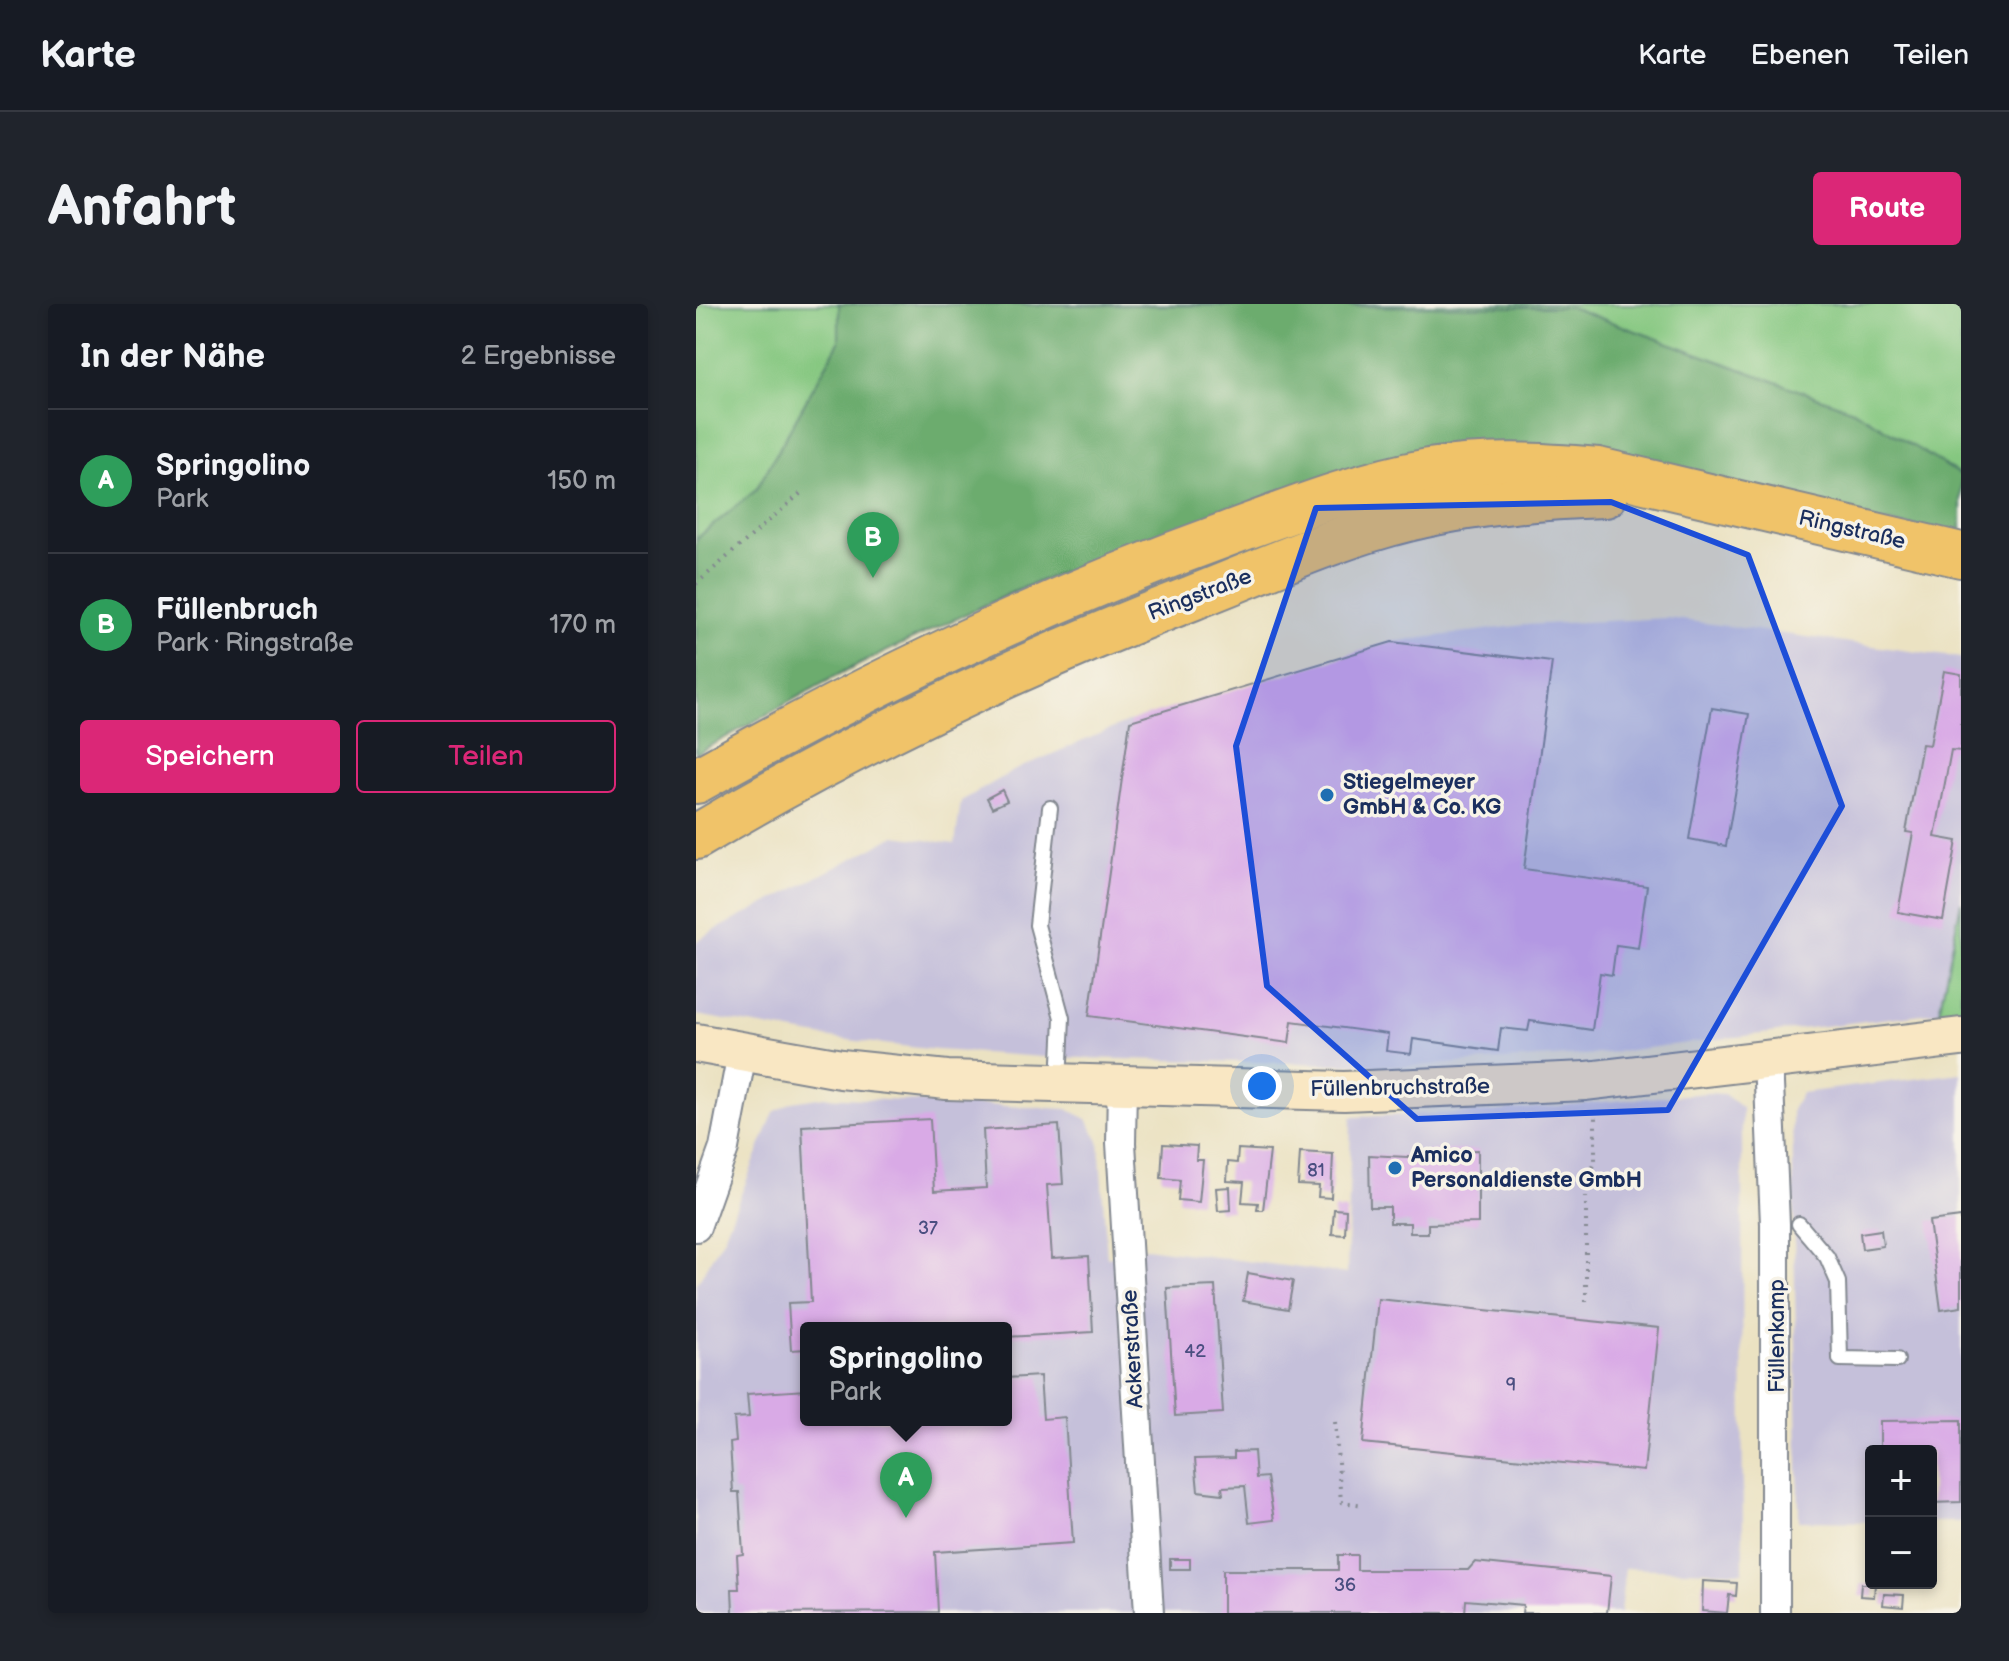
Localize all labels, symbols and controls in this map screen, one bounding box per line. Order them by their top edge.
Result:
text: Karte [40,33,136,78]
text: Karte [1638,39,1706,72]
text: Ebenen [1750,39,1850,72]
text: Teilen [1894,39,1969,72]
button: Route [1813,172,1961,245]
text: Anfahrt [48,175,236,242]
text: In der Nähe [80,336,265,377]
text: 2 Ergebnisse [461,341,616,372]
text: Springolino [156,448,310,484]
text: A [98,466,114,497]
text: 150 m [547,466,616,497]
text: Park [156,484,208,515]
street label: Ringstraße [1796,505,1908,555]
pin: B [847,512,899,578]
street label: Ringstraße [1144,563,1256,627]
text: Füllenbruch [156,592,318,628]
text: B [97,610,115,641]
text: 170 m [549,610,616,641]
text: Park · Ringstraße [156,628,354,659]
button: Speichern [80,720,340,793]
button: Teilen [356,720,616,793]
place label: Stiegelmeyer GmbH & Co. KG [1343,769,1502,821]
marker: Stiegelmeyer GmbH & Co. KG [1318,786,1336,804]
your location [1242,1066,1282,1106]
street label: Füllenbruchstraße [1310,1073,1490,1103]
place label: Amico Personaldienste GmbH [1410,1142,1642,1194]
marker: Amico Personaldienste GmbH [1386,1159,1404,1177]
house number: 81 [1307,1160,1325,1181]
house number: 37 [918,1218,938,1239]
street label: Füllenkamp [1764,1279,1791,1393]
street label: Ackerstraße [1116,1289,1150,1409]
popup [800,1322,1012,1426]
text: Springolino [829,1341,983,1377]
house number: 42 [1184,1341,1206,1362]
house number: 9 [1506,1375,1516,1396]
text: Park [829,1377,881,1408]
map controls [1865,1445,1937,1589]
button: + [1865,1445,1937,1517]
pin: A [880,1452,932,1518]
button: − [1865,1517,1937,1589]
house number: 36 [1334,1575,1356,1596]

